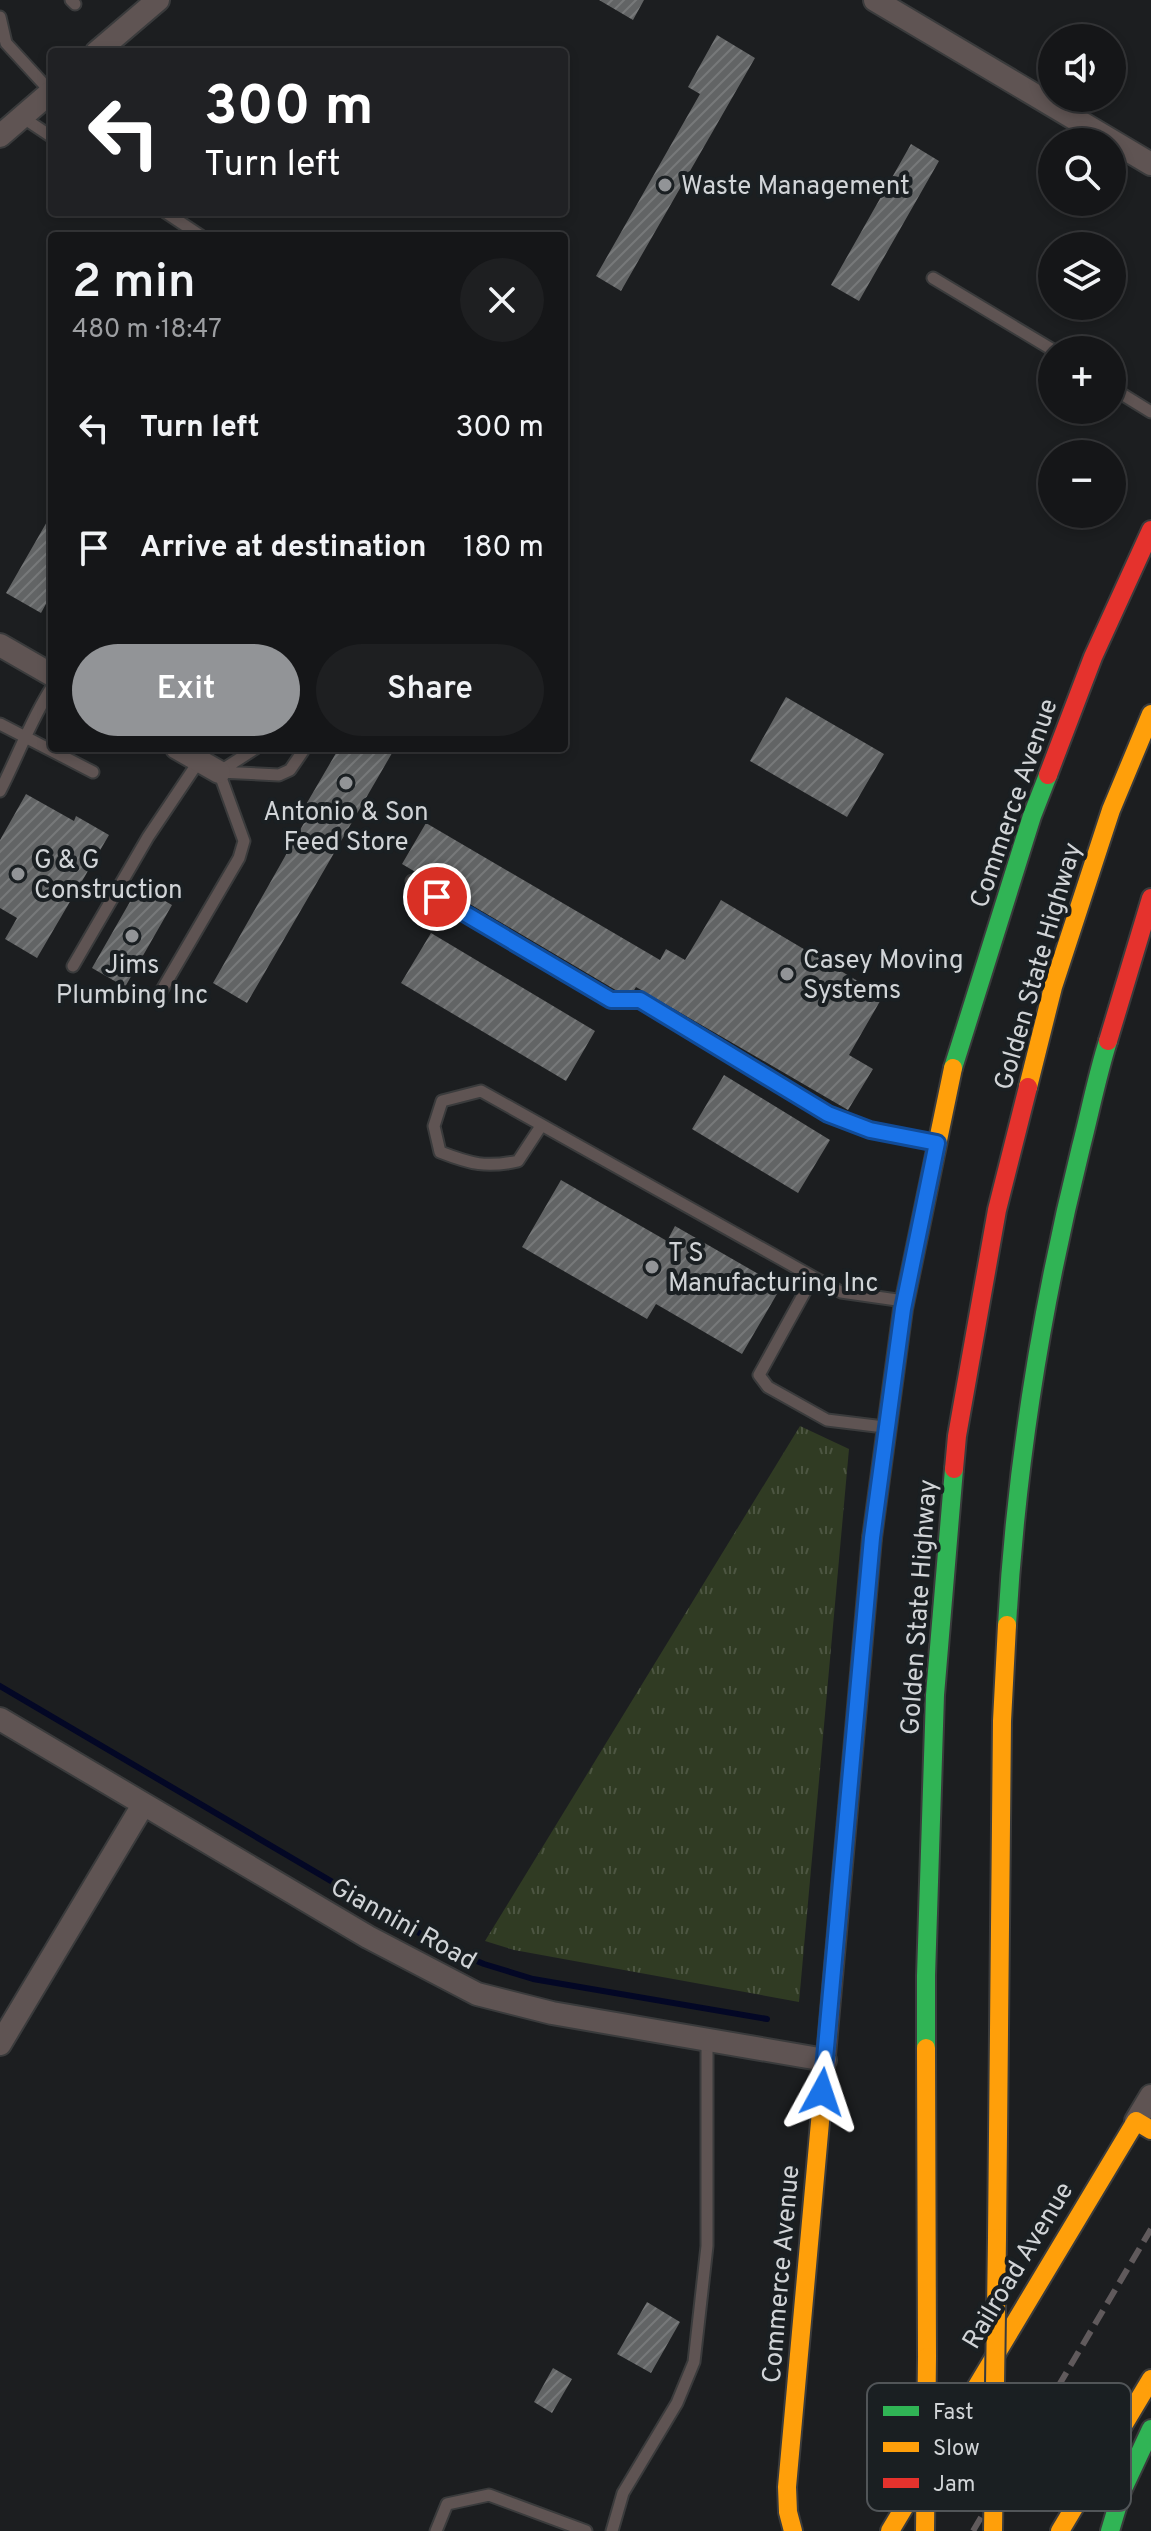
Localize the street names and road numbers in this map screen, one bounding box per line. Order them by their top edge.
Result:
street label: Commerce Avenue [964,695,1067,913]
street label: Golden State Highway [988,839,1091,1094]
street label: Golden State Highway [895,1478,946,1736]
street label: Giannini Road [324,1871,482,1979]
street label: Commerce Avenue [757,2164,808,2385]
street label: Railroad Avenue [956,2177,1082,2356]

